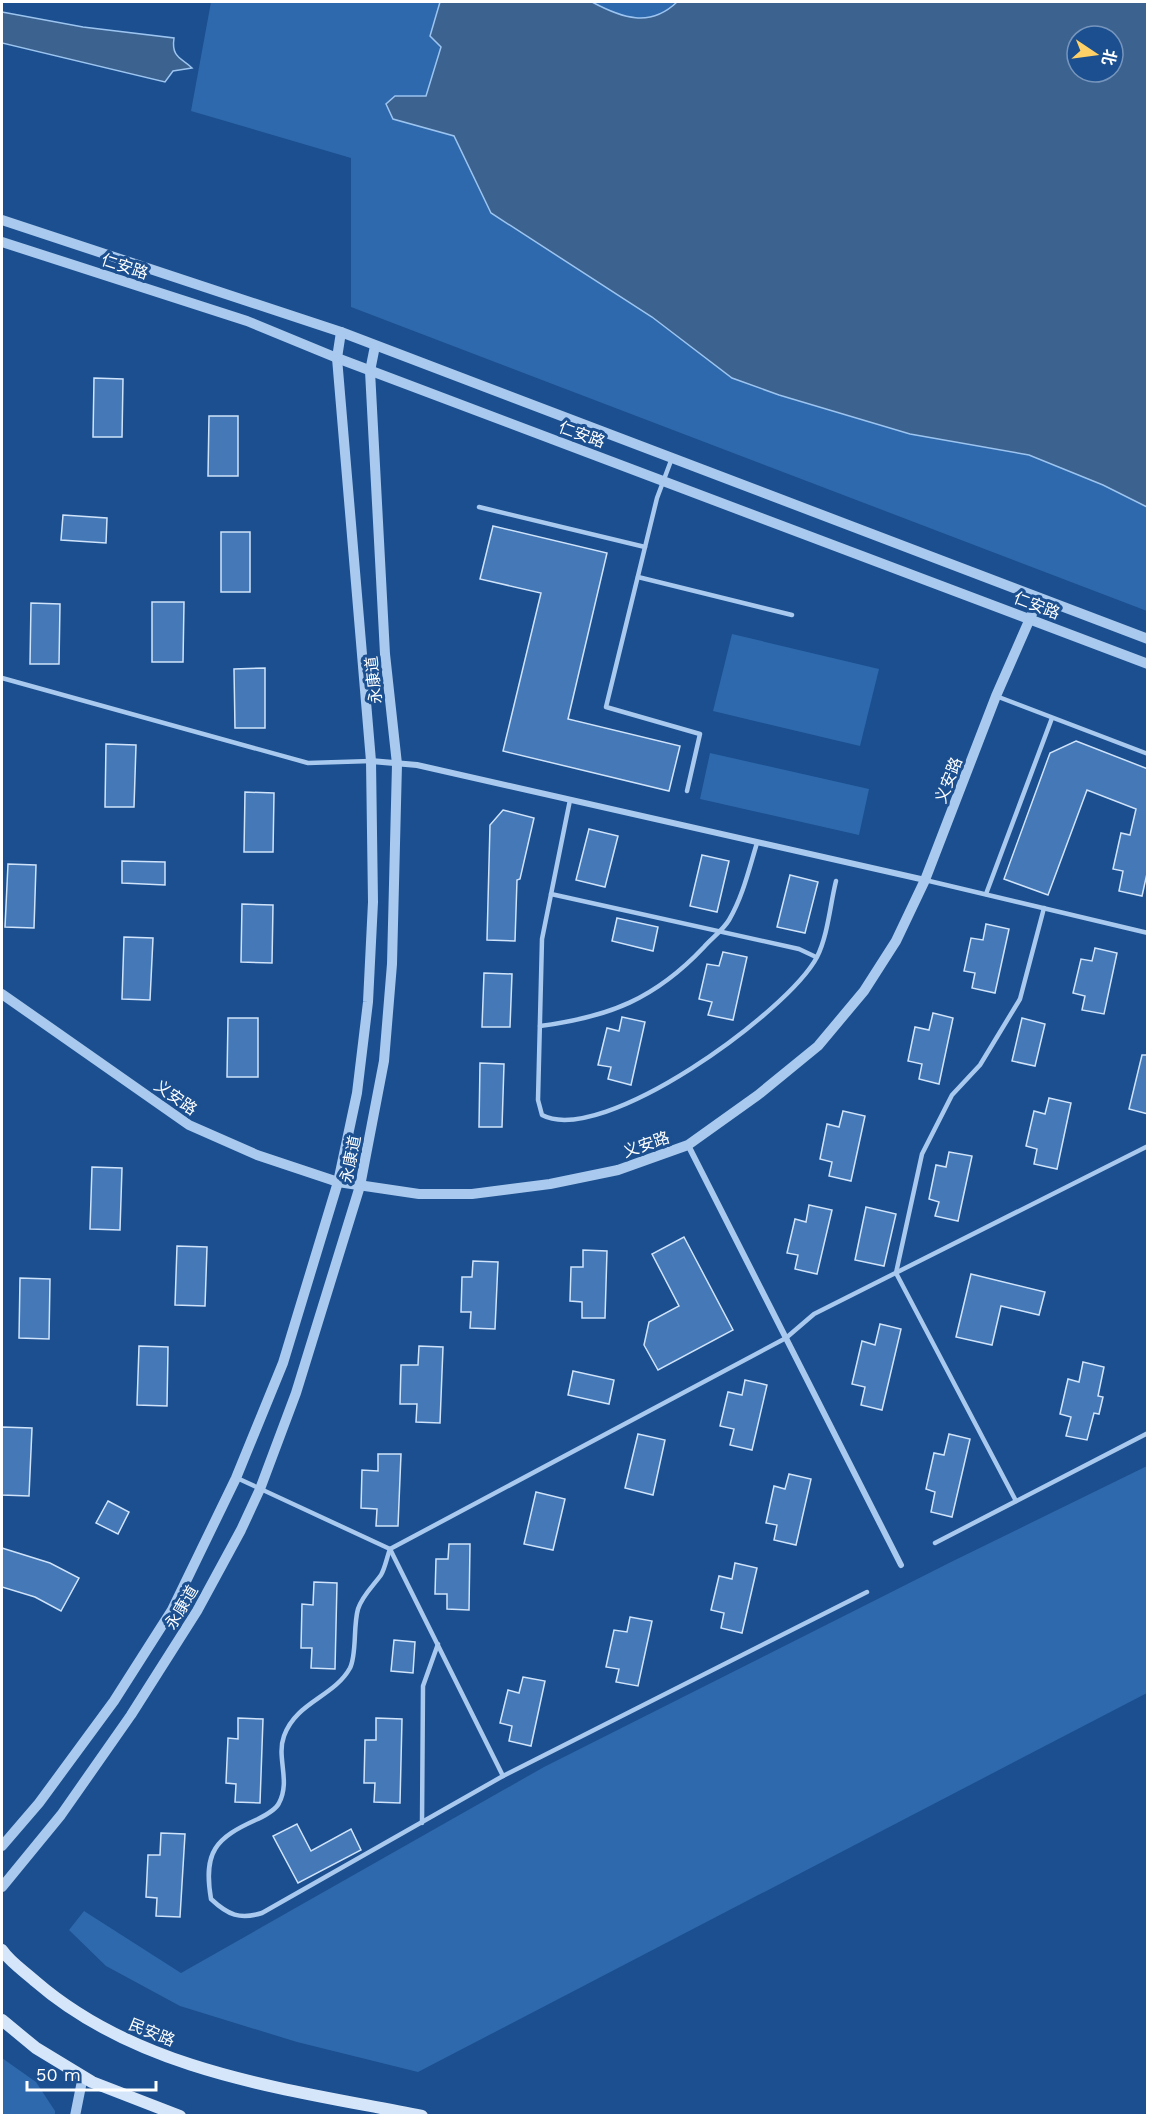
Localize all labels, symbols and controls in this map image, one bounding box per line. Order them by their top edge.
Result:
north arrow [1065,24,1125,84]
text: 北 [1098,47,1120,67]
street label: 仁安路 [99,250,151,283]
street label: 仁安路 [556,417,608,452]
street label: 仁安路 [1011,588,1063,623]
street label: 永康道 [362,655,385,705]
street label: 义安路 [931,754,966,806]
street label: 义安路 [151,1076,201,1119]
street label: 义安路 [620,1128,672,1161]
street label: 永康道 [337,1134,364,1184]
street label: 永康道 [161,1582,202,1633]
street label: 民安路 [126,2015,178,2050]
scale bar [27,2054,156,2092]
text: 50 m [36,2064,81,2085]

